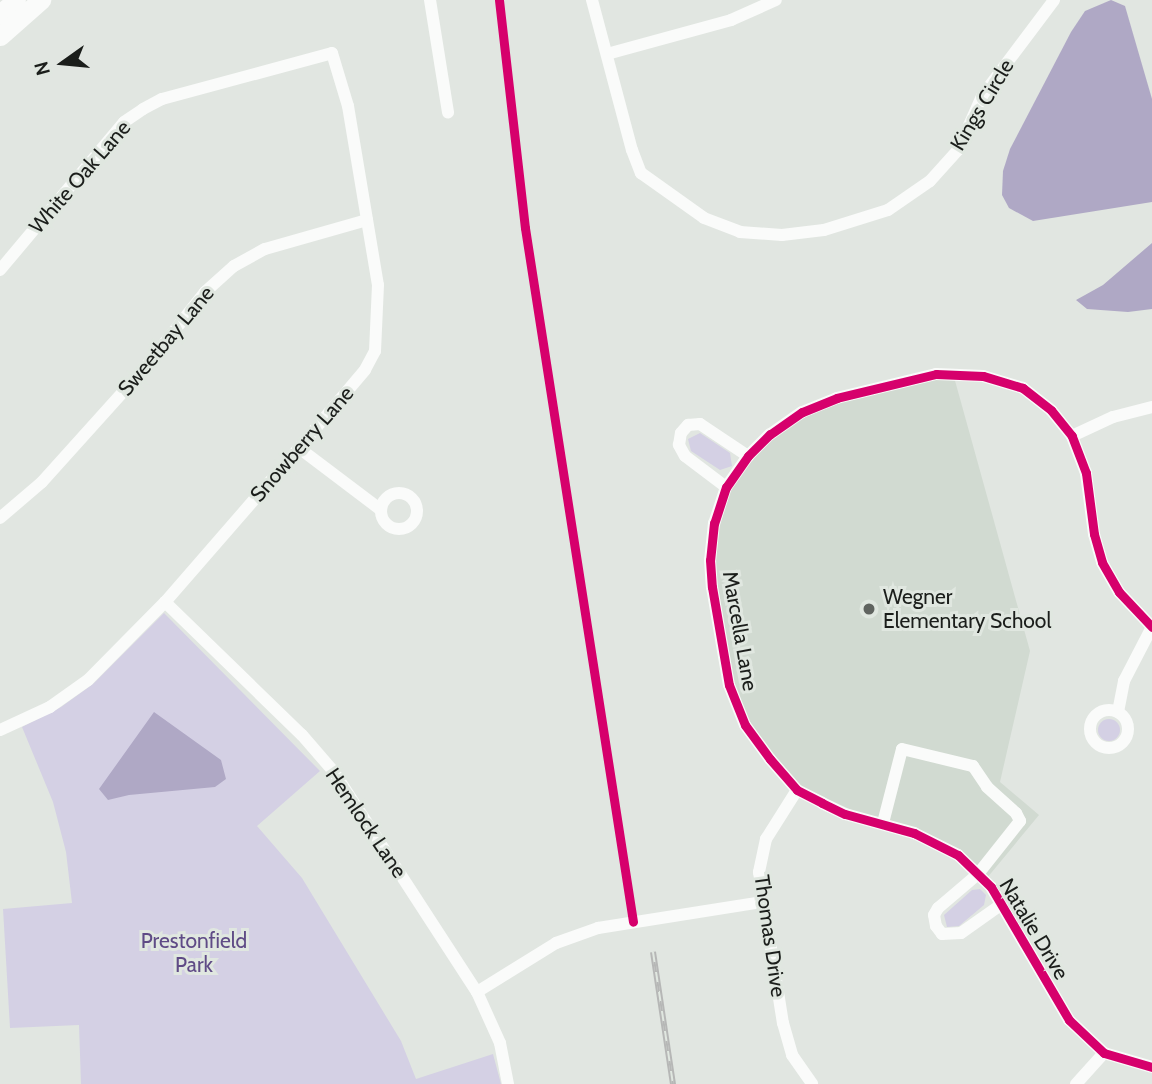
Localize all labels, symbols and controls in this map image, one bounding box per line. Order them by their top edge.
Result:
north arrow [28,28,98,98]
street label: Kings Circle [945,55,1019,155]
text: N [29,59,55,78]
street label: White Oak Lane [24,115,136,239]
street label: Sweetbay Lane [113,281,219,401]
street label: Snowberry Lane [245,381,359,507]
street label: Marcella Lane [717,569,763,693]
place label: Wegner Elementary School [883,584,1051,634]
marker: Wegner Elementary School [861,601,877,617]
street label: Hemlock Lane [320,763,412,883]
street label: Thomas Drive [749,873,791,999]
street label: Natalie Drive [994,874,1074,984]
park label: Prestonfield Park [141,928,247,978]

